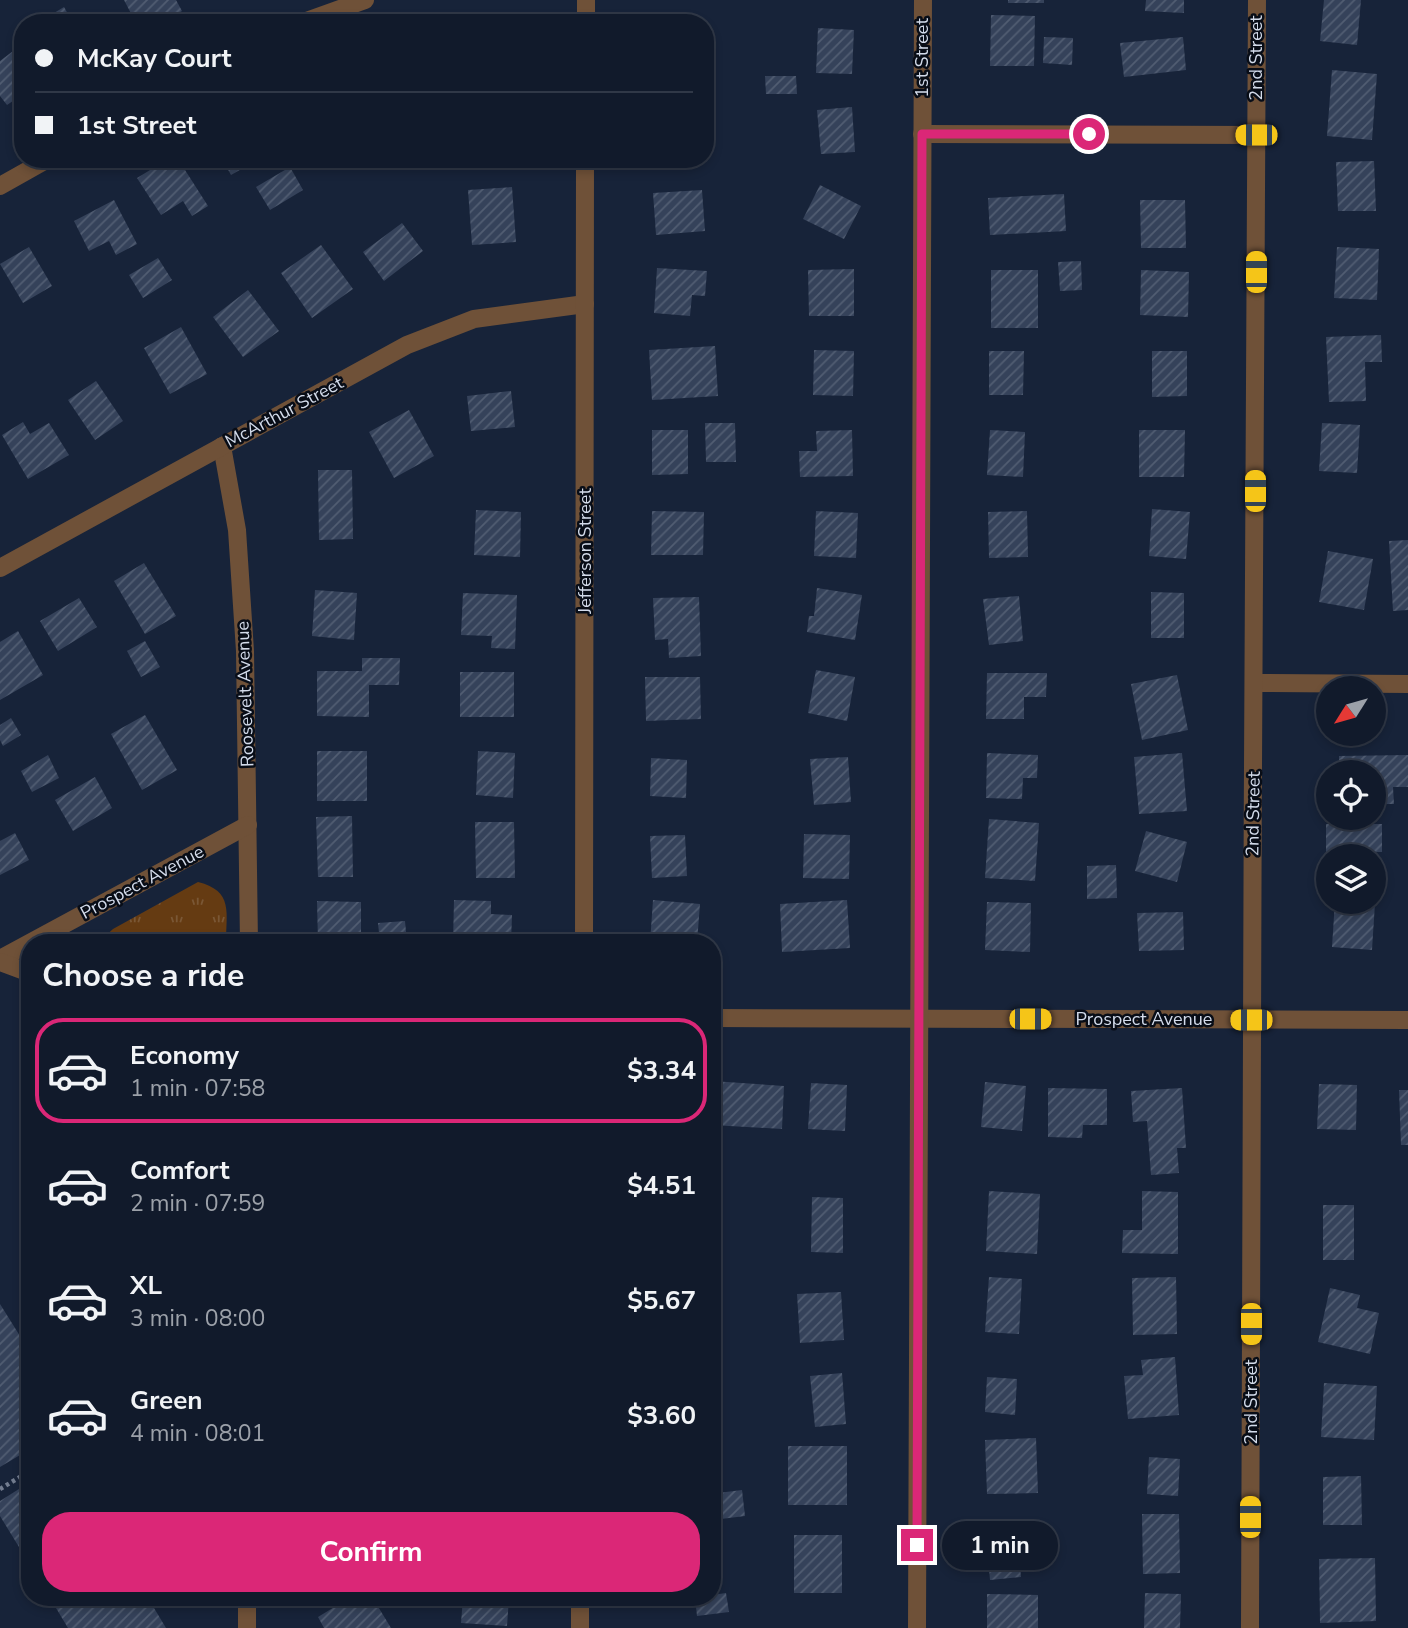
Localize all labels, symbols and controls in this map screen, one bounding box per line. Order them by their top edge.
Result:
street label: 2nd Street [1244,15,1268,101]
street label: 1st Street [910,18,934,98]
text: McKay Court [77,41,232,76]
text: 1st Street [77,108,197,143]
route start [1073,118,1105,150]
car [1236,125,1278,146]
car [1246,251,1267,293]
street label: McArthur Street [221,370,348,453]
car [1245,470,1266,512]
street label: Jefferson Street [573,488,597,615]
street label: Roosevelt Avenue [230,621,260,767]
north arrow [1316,676,1386,746]
map controls [1316,676,1386,914]
button: locate [1316,760,1386,830]
street label: 2nd Street [1240,770,1266,857]
street label: Prospect Avenue [76,839,208,925]
button: layers [1316,844,1386,914]
text: Choose a ride [42,954,244,997]
street label: Prospect Avenue [1076,1007,1212,1031]
car [1010,1009,1052,1030]
car [1231,1010,1273,1031]
text: Economy [130,1038,239,1073]
icon: car [46,1039,109,1102]
text: $3.34 [627,1053,696,1088]
text: 1 min · 07:58 [130,1073,265,1104]
text: Comfort [130,1153,230,1188]
icon: car [46,1154,109,1217]
text: $4.51 [627,1168,696,1203]
text: 2 min · 07:59 [130,1188,265,1219]
text: XL [130,1268,162,1303]
icon: car [46,1269,109,1332]
text: $5.67 [627,1283,696,1318]
text: 3 min · 08:00 [130,1303,265,1334]
car [1241,1303,1262,1345]
street label: 2nd Street [1239,1359,1263,1445]
text: Green [130,1383,203,1418]
icon: car [46,1384,109,1447]
text: $3.60 [627,1398,696,1433]
text: 4 min · 08:01 [130,1418,265,1449]
car [1240,1496,1261,1538]
button: Confirm [42,1512,700,1592]
callout: 1 min [942,1520,1057,1570]
route end [901,1529,933,1561]
text: 1 min [970,1530,1030,1561]

